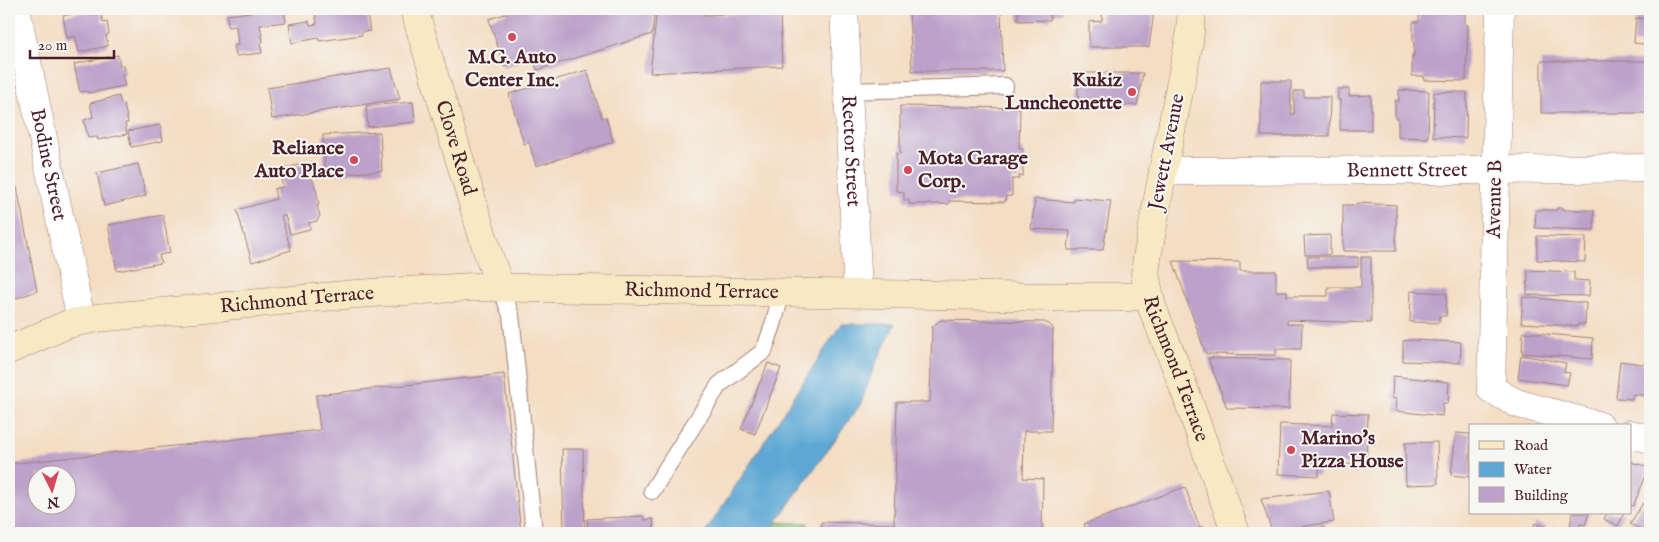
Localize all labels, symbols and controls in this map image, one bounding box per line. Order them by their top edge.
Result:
scale bar [30,28,114,60]
marker: M.G. Auto Center Inc. [506,31,518,43]
text: 20 m [38,36,68,55]
place label: M.G. Auto Center Inc. [465,45,559,93]
place label: Kukiz Luncheonette [1005,68,1123,116]
marker: Kukiz Luncheonette [1126,86,1138,98]
street label: Jewett Avenue [1143,92,1191,214]
street label: Rector Street [836,94,866,207]
street label: Clove Road [430,97,482,199]
street label: Bodine Street [25,106,72,223]
place label: Reliance Auto Place [254,136,345,184]
place label: Mota Garage Corp. [918,146,1029,194]
marker: Reliance Auto Place [348,154,360,166]
street label: Bennett Street [1347,158,1468,183]
street label: Avenue B [1482,159,1508,240]
marker: Mota Garage Corp. [902,164,914,176]
street label: Richmond Terrace [624,277,779,305]
street label: Richmond Terrace [219,280,375,319]
street label: Richmond Terrace [1137,293,1215,445]
legend [1469,424,1632,514]
place label: Marino's Pizza House [1301,426,1404,474]
text: Road [1514,436,1549,455]
marker: Marino's Pizza House [1285,444,1297,456]
text: Water [1514,460,1552,479]
north arrow [28,464,78,514]
text: Building [1514,486,1569,505]
text: N [46,492,61,511]

